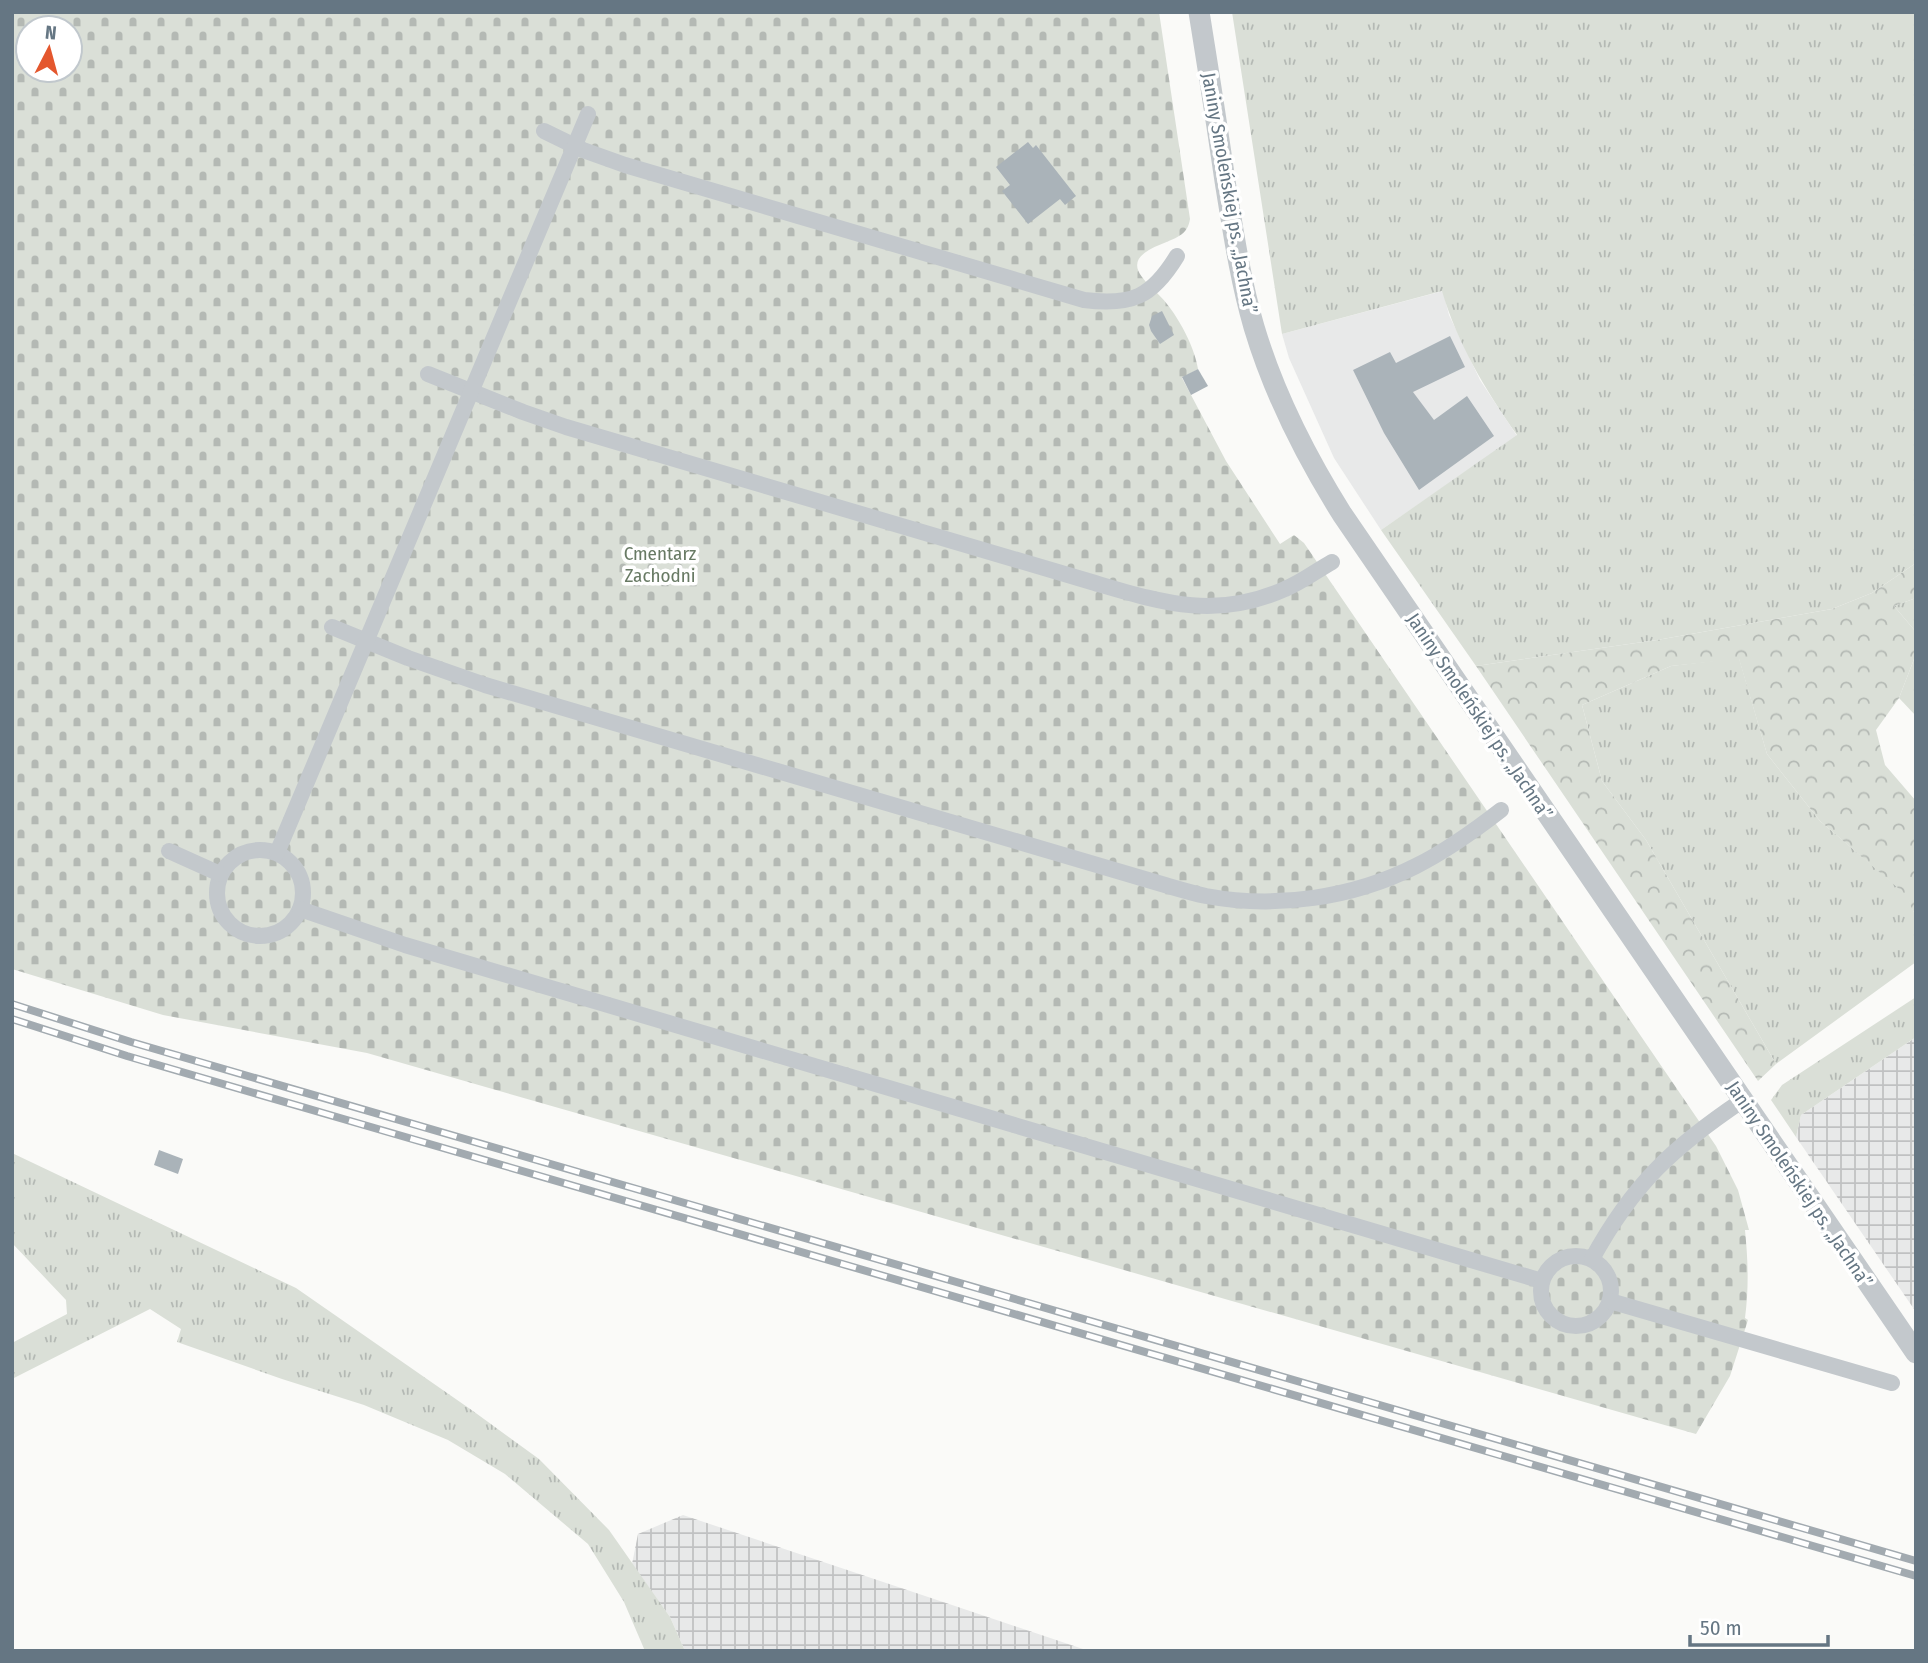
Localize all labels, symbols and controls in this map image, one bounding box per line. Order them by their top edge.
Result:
north arrow [14,14,84,84]
text: N [44,21,58,45]
street label: Janiny Smoleńskiej ps. „Jachna” [1197,71,1262,315]
park label: Cmentarz Zachodni [624,542,697,587]
street label: Janiny Smoleńskiej ps. „Jachna” [1402,609,1557,824]
street label: Janiny Smoleńskiej ps. „Jachna” [1722,1077,1877,1292]
scale bar [1690,1604,1828,1648]
text: 50 m [1700,1615,1742,1641]

